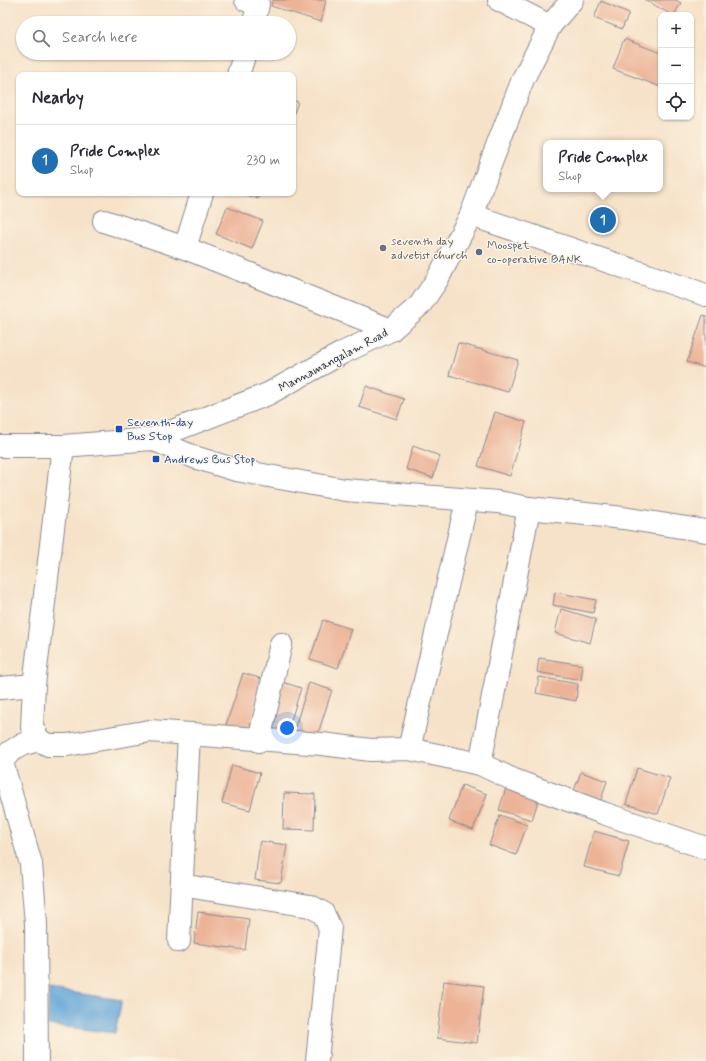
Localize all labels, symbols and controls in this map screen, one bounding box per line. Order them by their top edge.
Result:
map controls [658,12,694,120]
button: + [658,12,694,48]
search box [16,16,296,60]
icon: search [30,27,52,49]
text: Search here [62,28,138,48]
button: − [658,48,694,84]
button: locate [658,84,694,120]
text: Nearby [32,87,84,109]
popup [543,140,663,192]
text: Pride Complex [70,142,160,162]
text: Pride Complex [558,148,648,168]
text: 1 [42,152,48,169]
text: 230 m [246,152,280,169]
text: Shop [70,162,94,179]
text: Shop [558,168,582,185]
pin: 1 [590,205,616,235]
place label: seventh day advetist church [391,234,468,264]
place label: Moospet co-operative BANK [487,238,583,268]
marker: seventh day advetist church [378,243,388,253]
marker: Moospet co-operative BANK [474,247,484,257]
street label: Mannamangalam Road [276,325,391,396]
place label: Seventh-day Bus Stop [127,415,193,445]
marker: Seventh-day Bus Stop [114,424,124,434]
place label: Andrews Bus Stop [164,452,255,468]
marker: Andrews Bus Stop [151,454,161,464]
your location [277,718,297,738]

